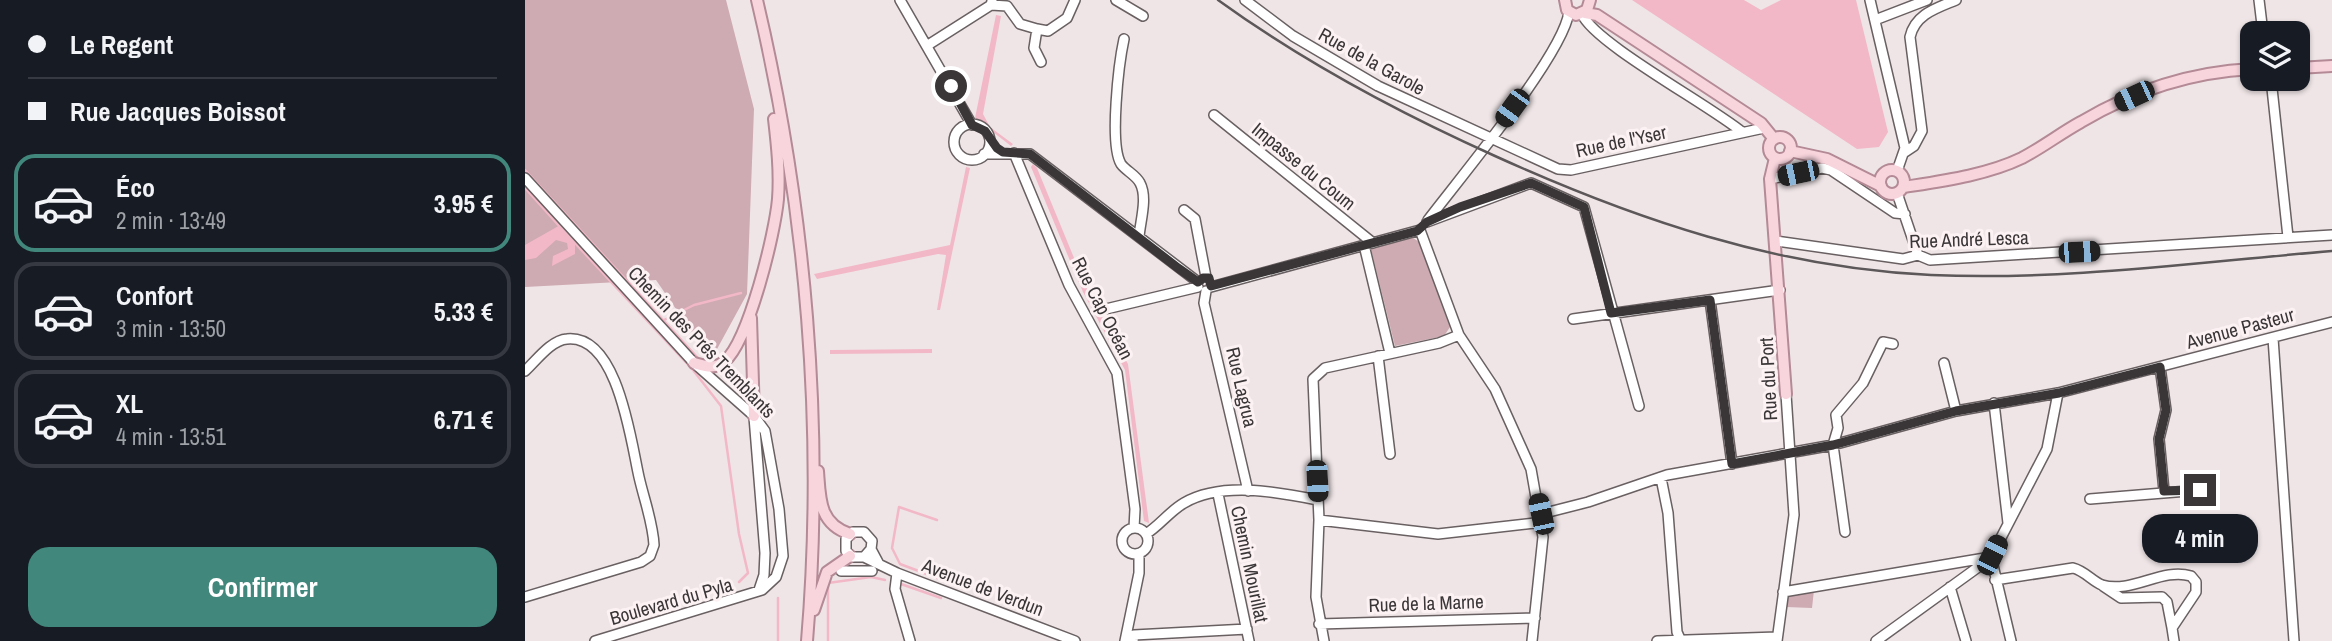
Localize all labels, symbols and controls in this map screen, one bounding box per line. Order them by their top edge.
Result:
street label: Rue de la Garole [1314,21,1430,101]
map controls [2240,21,2310,91]
button: layers [2240,21,2310,91]
text: Le Regent [70,27,173,62]
route start [935,70,967,102]
car [2111,78,2158,114]
car [1492,85,1533,131]
text: Rue Jacques Boissot [70,94,286,129]
street label: Impasse du Coum [1247,116,1361,216]
street label: Rue de l'Yser [1573,119,1669,163]
car [1776,158,1821,188]
text: Éco [116,170,155,205]
icon: car [32,172,95,235]
text: 3.95 € [434,186,493,221]
text: 2 min · 13:49 [116,205,226,236]
street label: Rue André Lesca [1909,224,2030,254]
car [2058,240,2101,264]
street label: Rue Cap Océan [1066,252,1140,364]
street label: Chemin des Prés Tremblants [623,260,782,424]
text: Confort [116,278,193,313]
icon: car [32,280,95,343]
text: 5.33 € [434,294,493,329]
street label: Avenue Pasteur [2182,301,2298,355]
text: 3 min · 13:50 [116,313,226,344]
street label: Rue du Port [1753,336,1783,421]
street label: Rue Lagrua [1220,344,1264,430]
text: XL [116,386,143,421]
icon: car [32,388,95,451]
text: 6.71 € [434,402,493,437]
text: 4 min · 13:51 [116,421,226,452]
car [1306,459,1329,503]
route end [2184,474,2216,506]
car [1527,491,1556,537]
street label: Chemin Mourillat [1225,503,1275,625]
callout: 4 min [2142,514,2258,564]
text: 4 min [2175,523,2225,554]
car [1974,532,2011,578]
button: Confirmer [28,547,497,627]
street label: Avenue de Verdun [918,552,1047,622]
street label: Boulevard du Pyla [607,571,736,631]
street label: Rue de la Marne [1368,588,1484,618]

